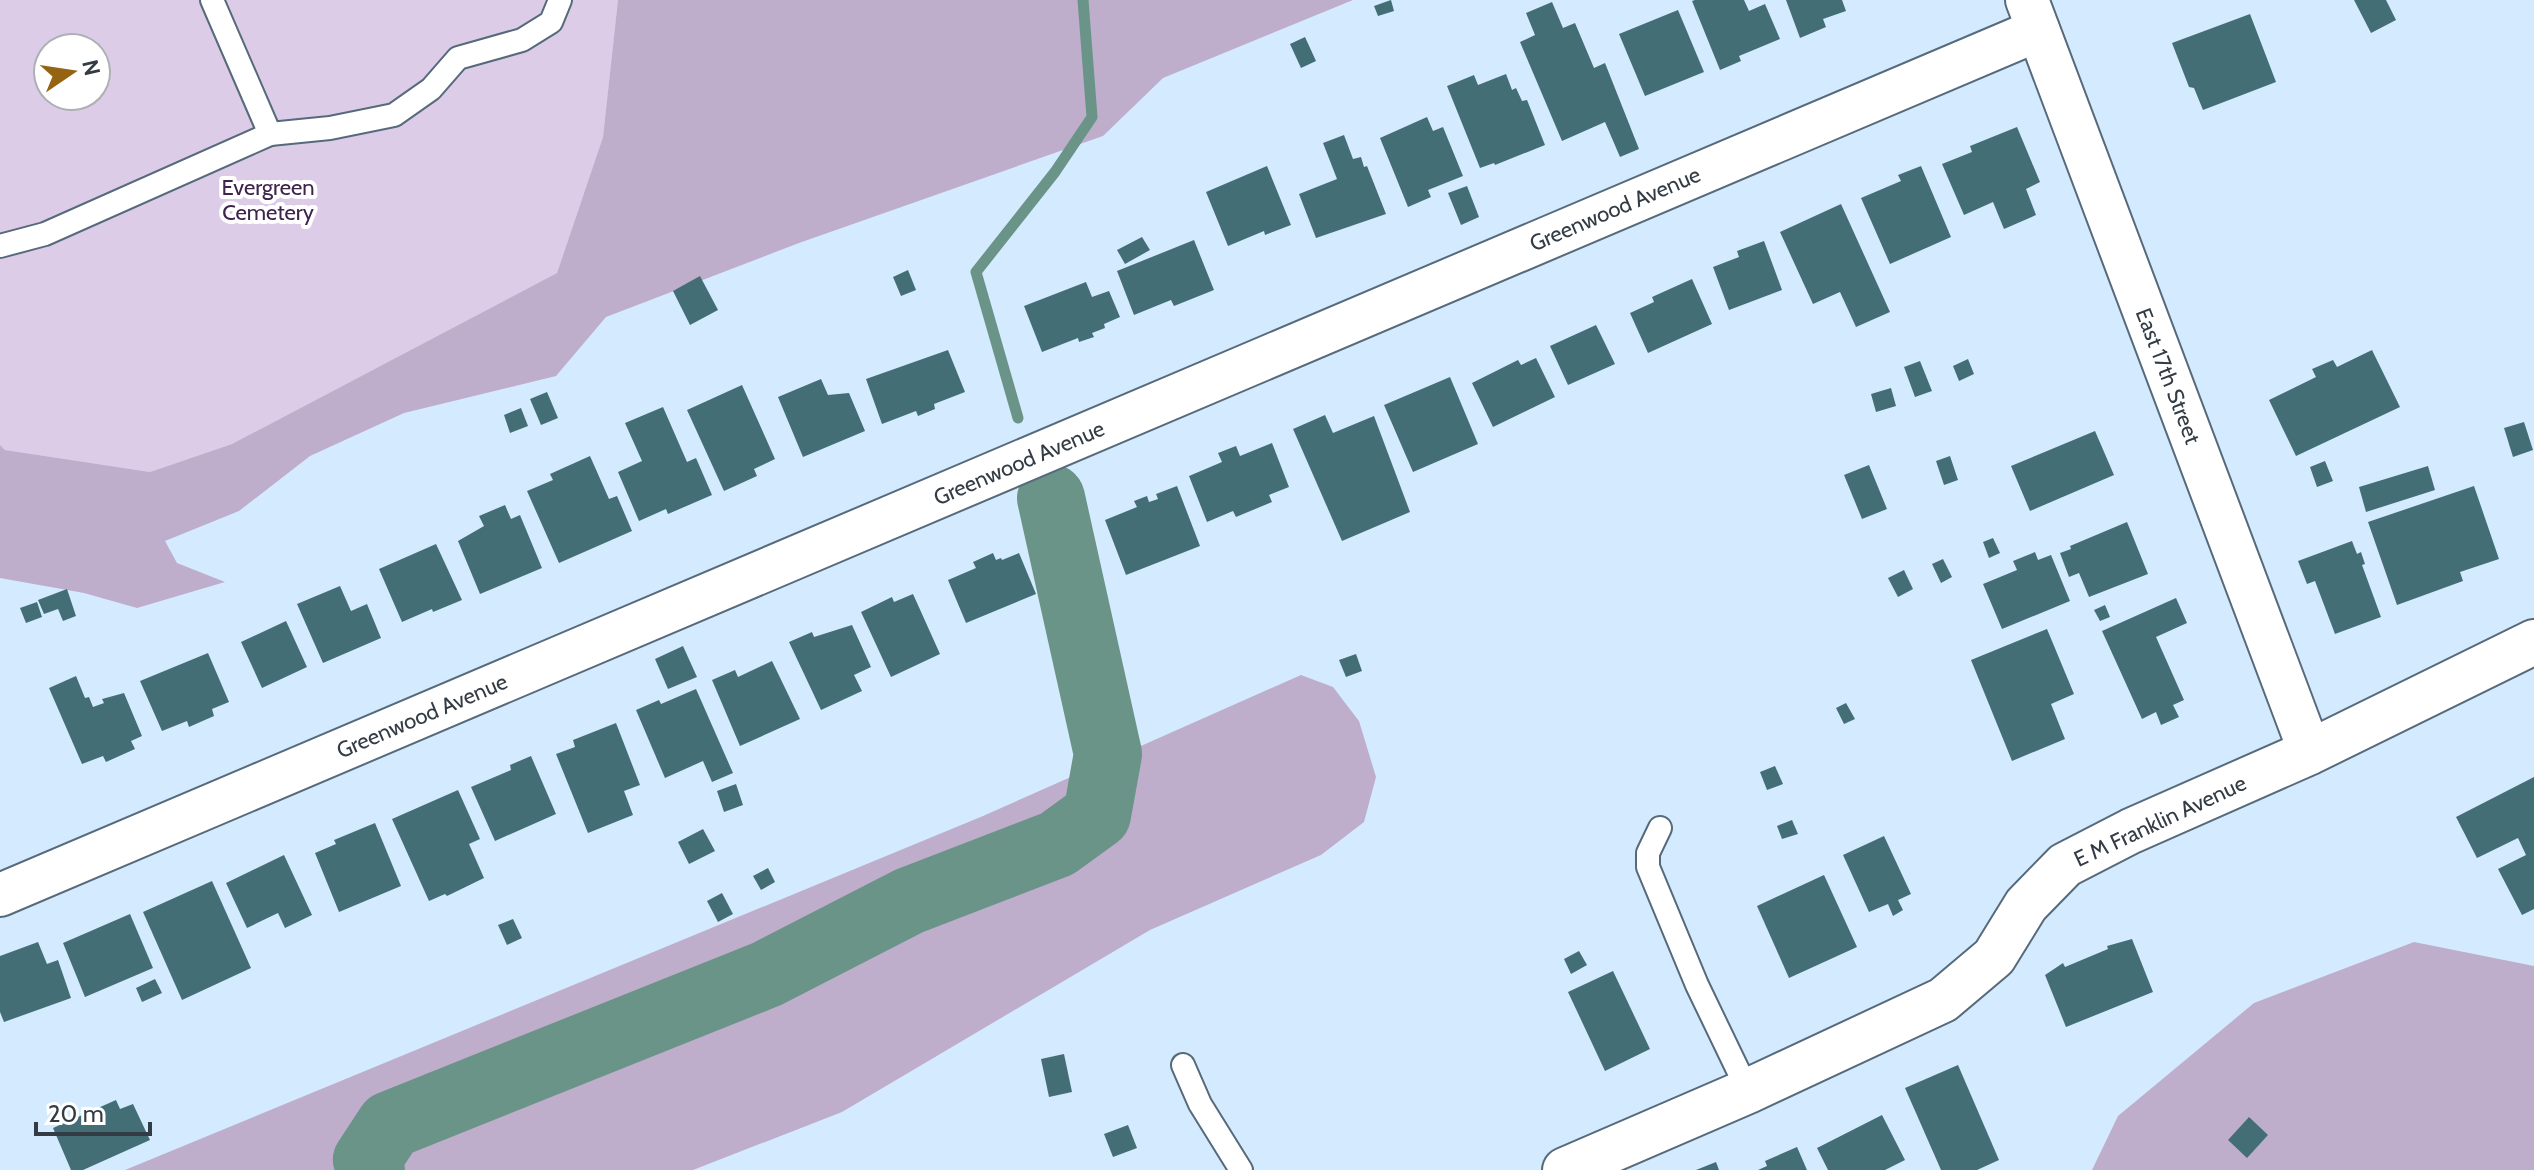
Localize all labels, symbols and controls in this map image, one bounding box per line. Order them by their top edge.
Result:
north arrow [32,32,112,112]
text: N [76,57,106,78]
street label: Greenwood Avenue [1526,161,1704,257]
park label: Evergreen Cemetery [221,174,315,226]
street label: East 17th Street [2130,304,2206,448]
street label: Greenwood Avenue [930,415,1108,511]
street label: Greenwood Avenue [333,668,511,764]
street label: E M Franklin Avenue [2070,769,2250,873]
scale bar [36,1086,150,1136]
text: 20 m [48,1099,104,1128]

